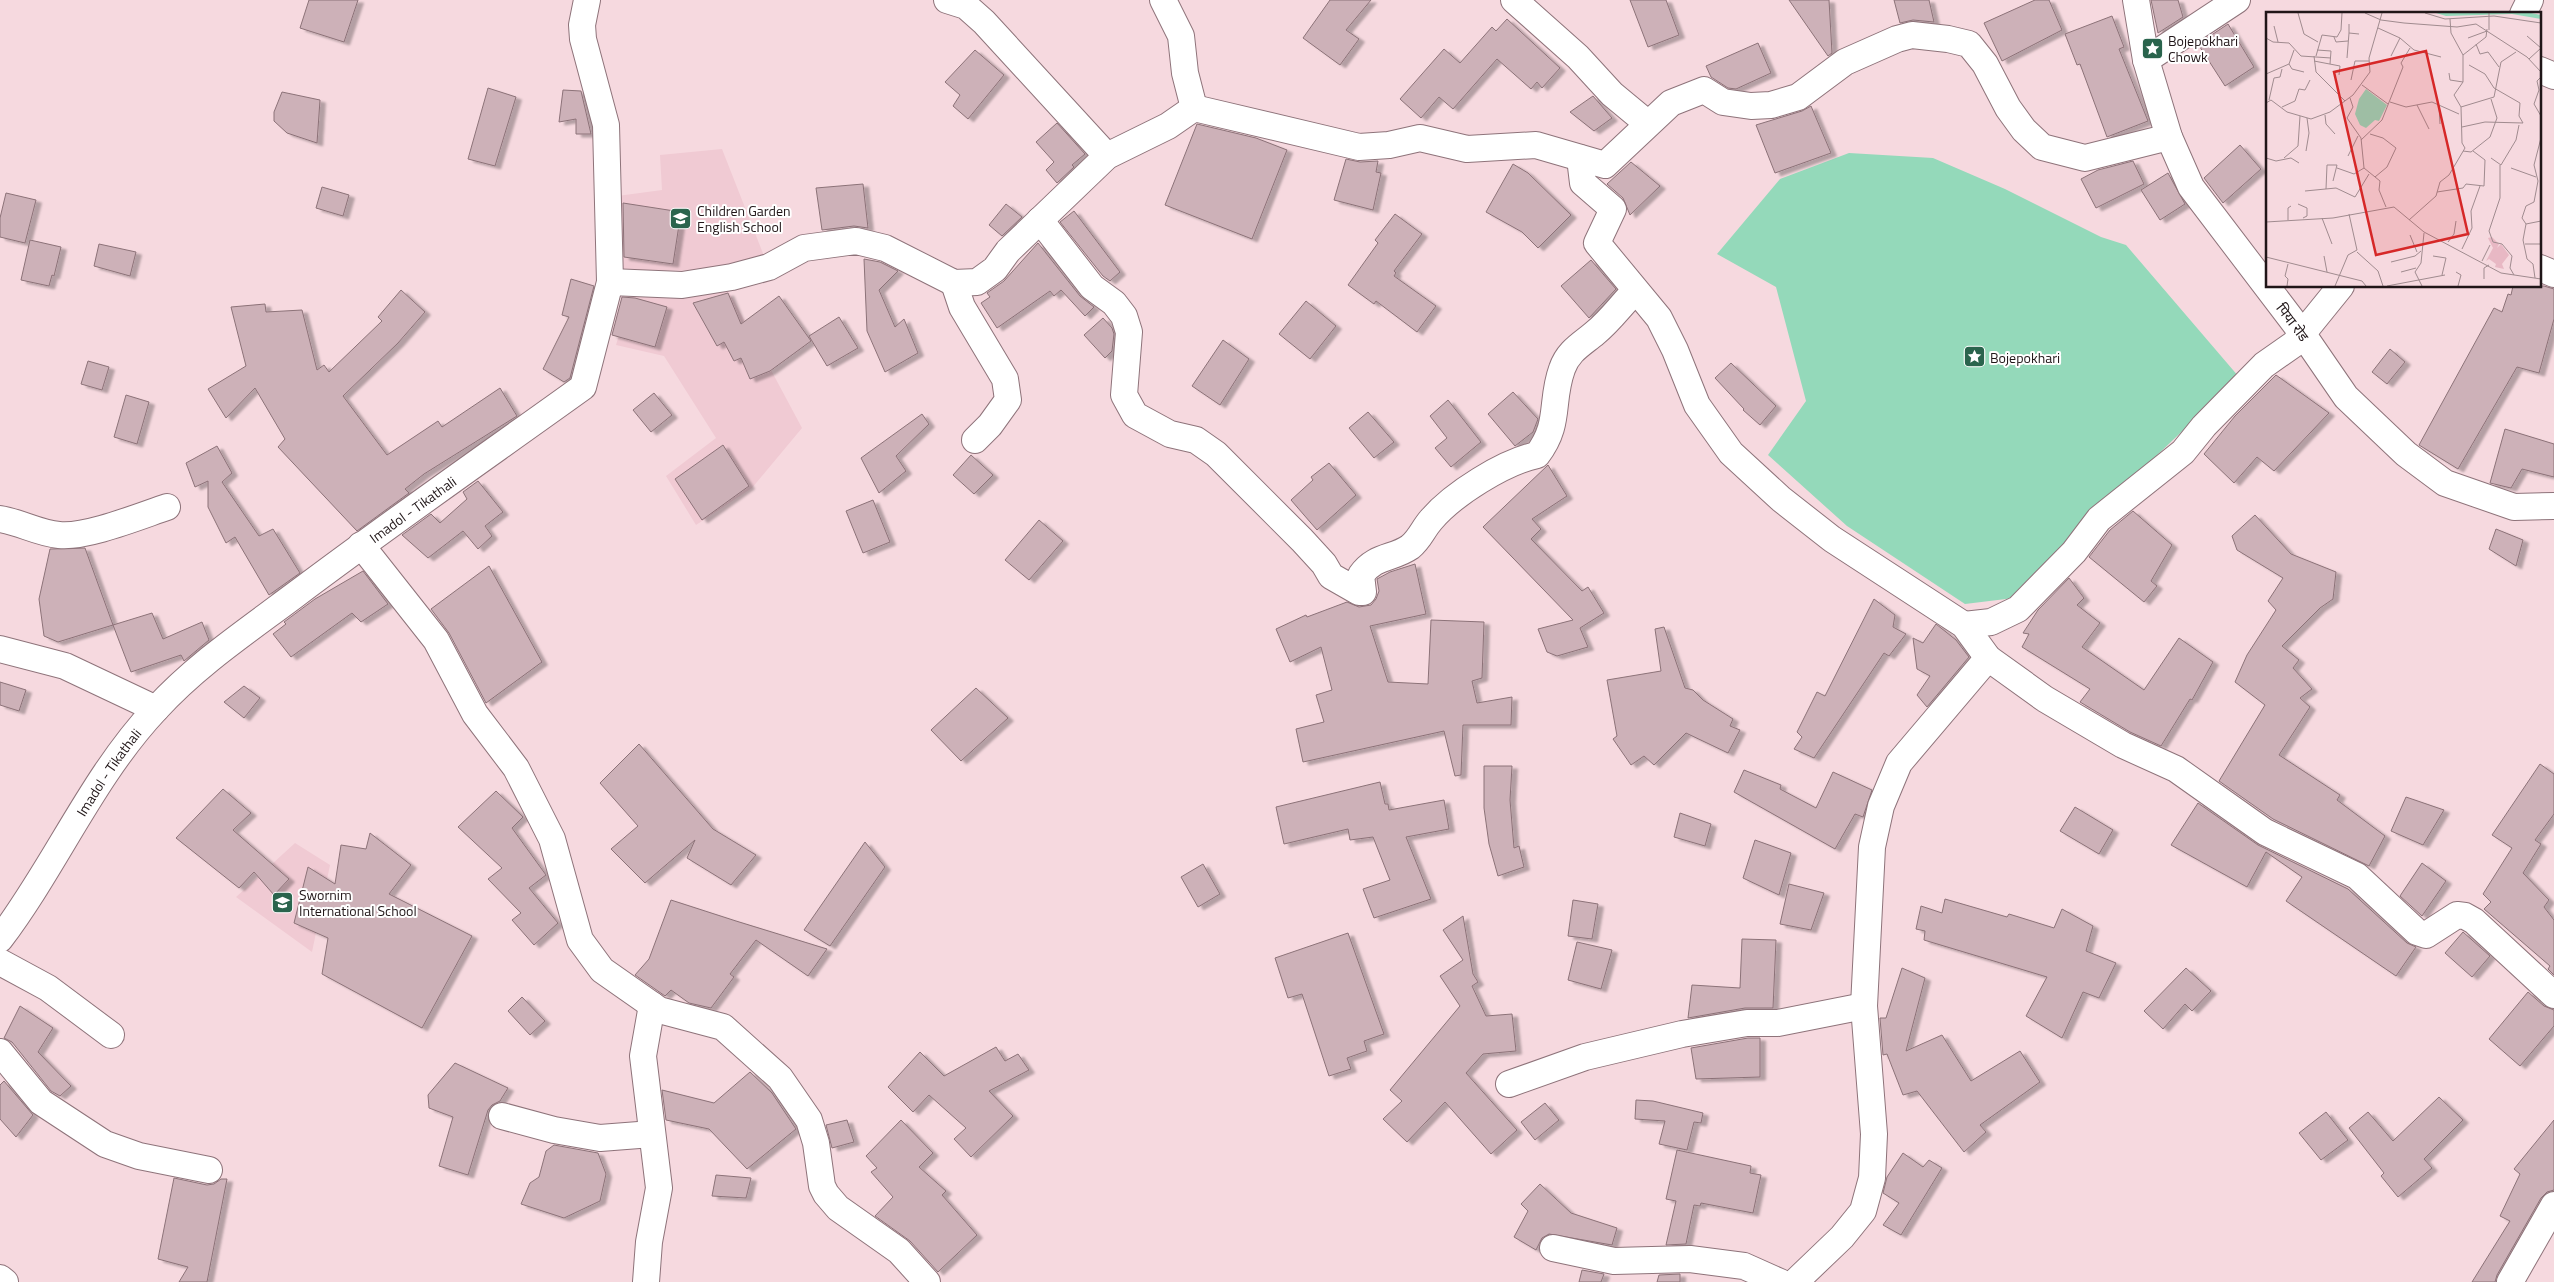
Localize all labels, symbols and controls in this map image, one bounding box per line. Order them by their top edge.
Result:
inset map [2266,12,2542,288]
place label: Bojepokhari Chowk [2168,30,2238,67]
place icon: Bojepokhari Chowk [2140,36,2164,60]
place label: Children Garden English School [697,200,791,237]
school or university icon: Children Garden English School [669,206,693,230]
street label: पिया रोड [2272,298,2315,346]
place icon: Bojepokhari [1962,345,1986,369]
place label: Bojepokhari [1990,347,2060,368]
street label: Imadol - Tikathali [365,470,460,547]
street label: Imadol - Tikathali [70,723,146,820]
place label: Swornim International School [299,884,417,921]
school or university icon: Swornim International School [271,890,295,914]

